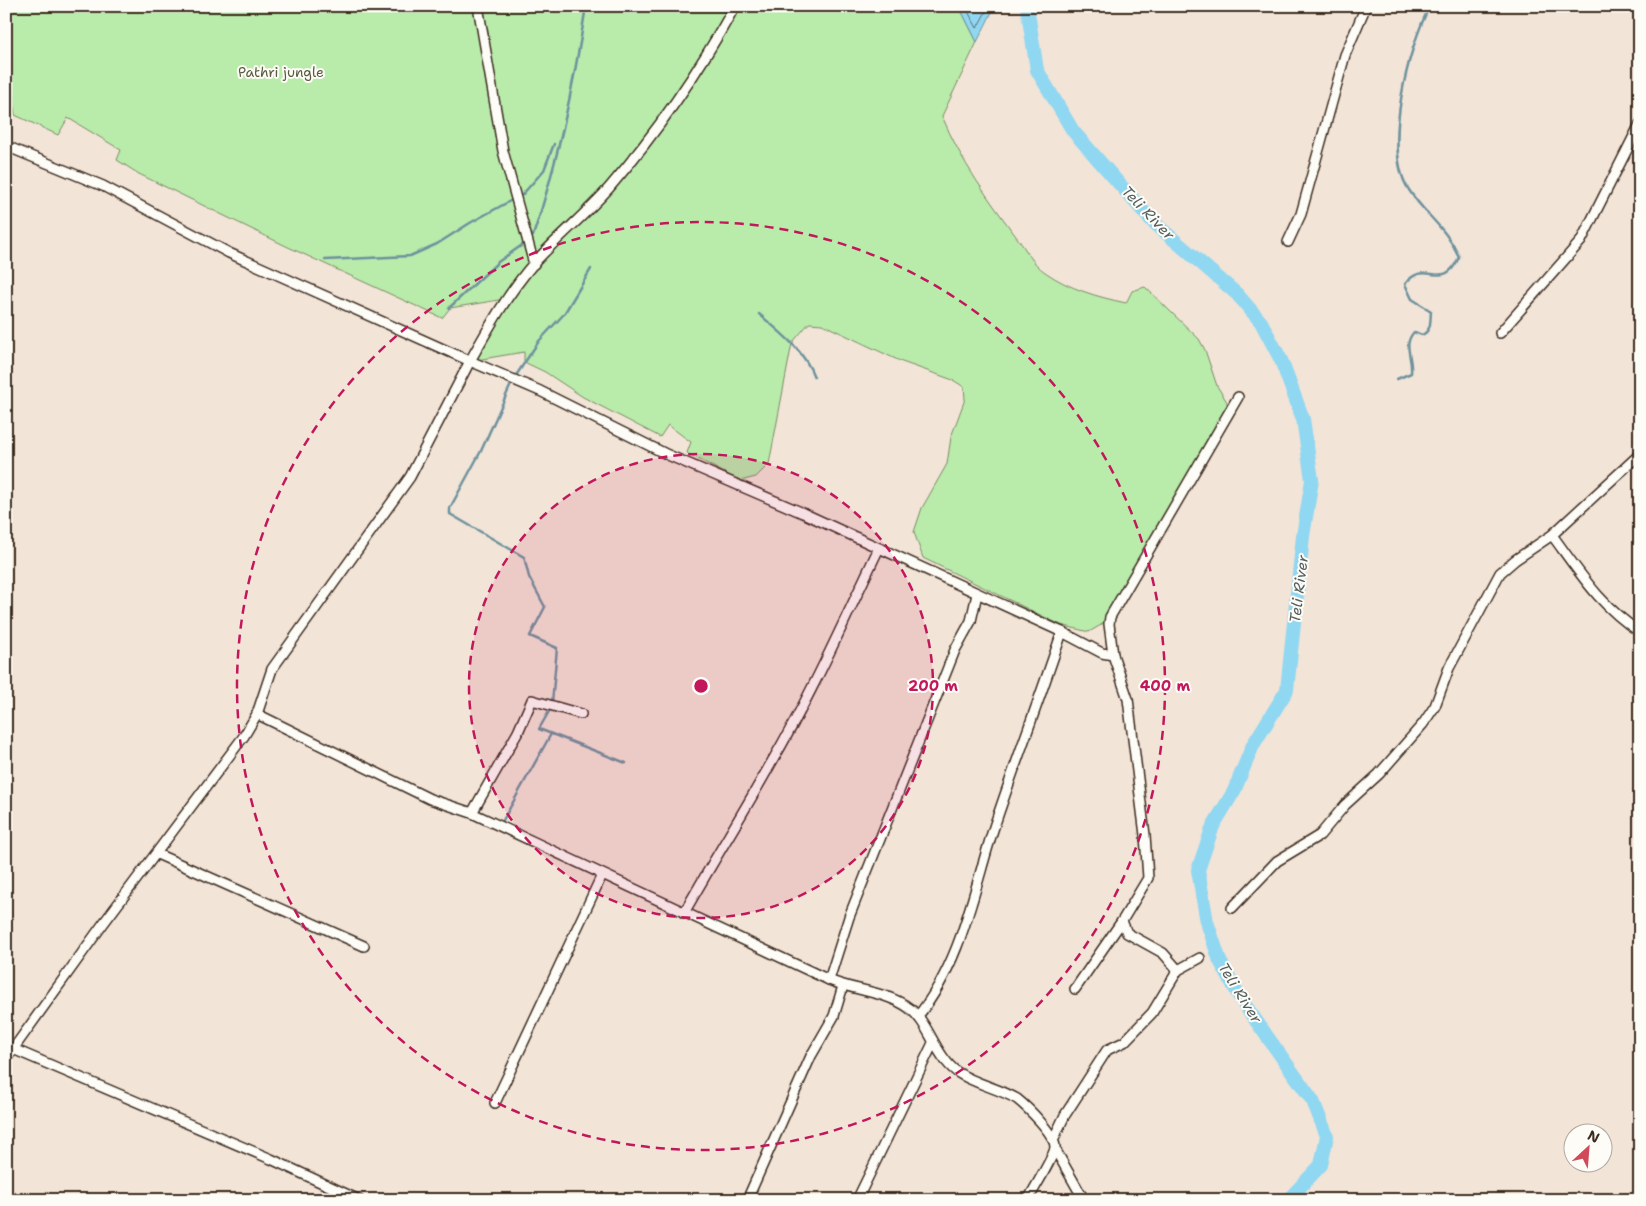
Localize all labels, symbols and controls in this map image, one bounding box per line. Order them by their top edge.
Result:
park label: Pathri jungle [238,63,324,81]
water label: Teli River [1117,181,1180,245]
water label: Teli River [1285,553,1313,624]
text: 200 m [908,676,958,696]
text: 400 m [1140,676,1190,696]
centre of rings [692,677,710,695]
water label: Teli River [1213,959,1267,1028]
north arrow [1564,1124,1614,1174]
text: N [1585,1126,1603,1147]

